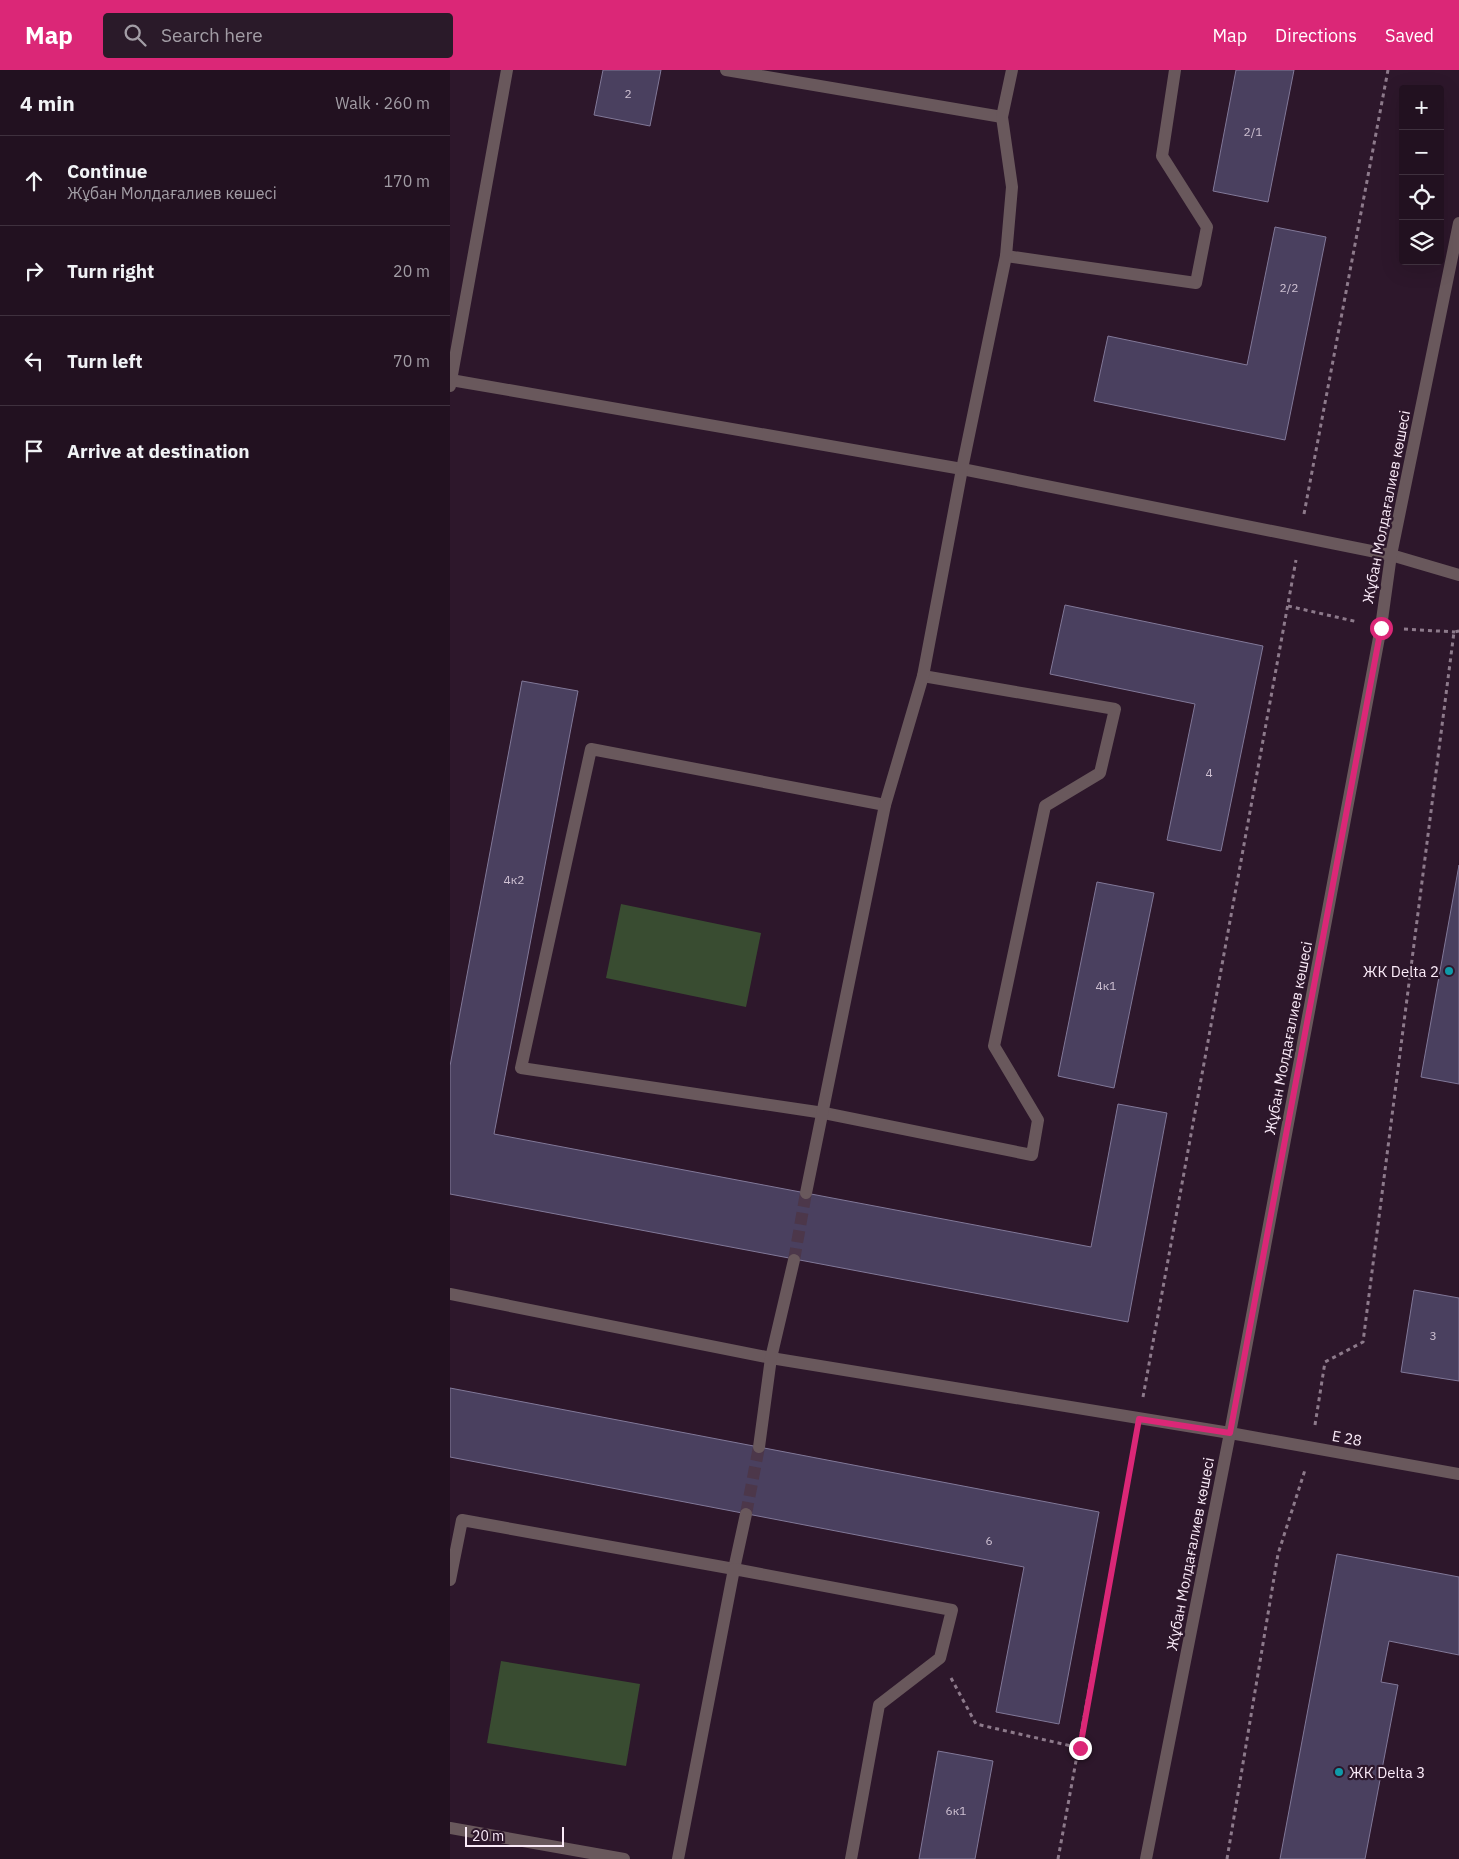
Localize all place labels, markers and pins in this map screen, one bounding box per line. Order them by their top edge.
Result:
place label: ЖК Delta 2 [1363,962,1439,981]
marker: ЖК Delta 2 [1443,965,1455,977]
place label: ЖК Delta 3 [1349,1763,1425,1782]
marker: ЖК Delta 3 [1333,1766,1345,1778]

